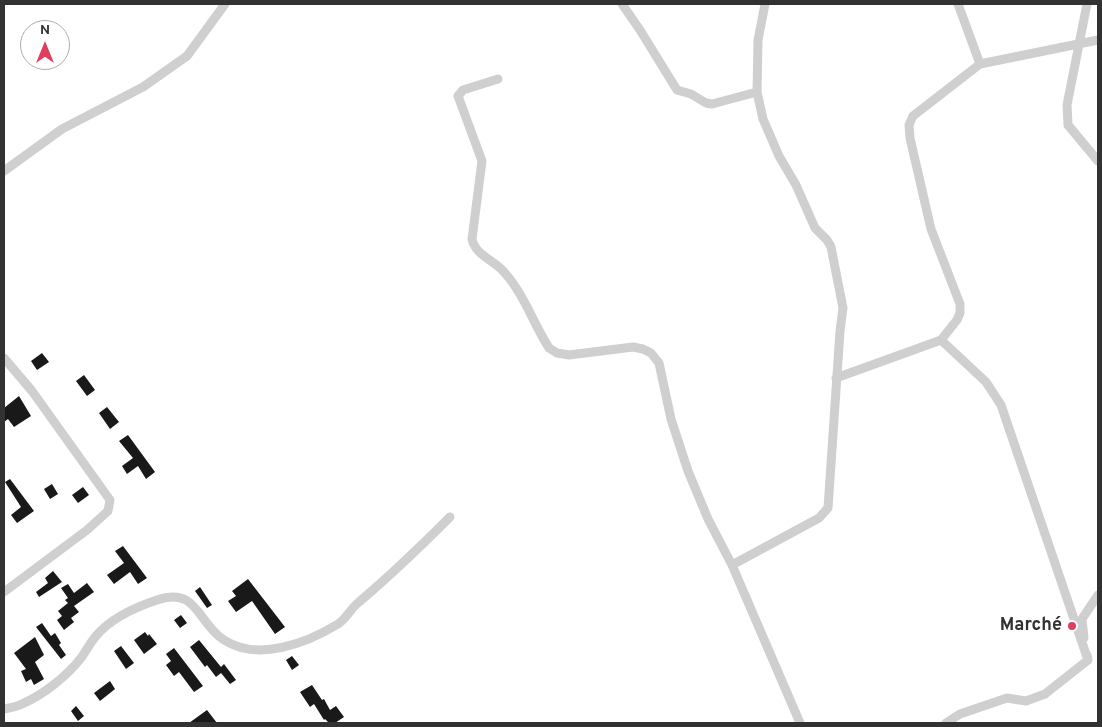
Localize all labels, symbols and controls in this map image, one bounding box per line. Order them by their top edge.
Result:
north arrow [20,20,70,70]
text: N [40,22,50,39]
place label: Marché [1000,615,1062,637]
marker: Marché [1066,620,1078,632]

